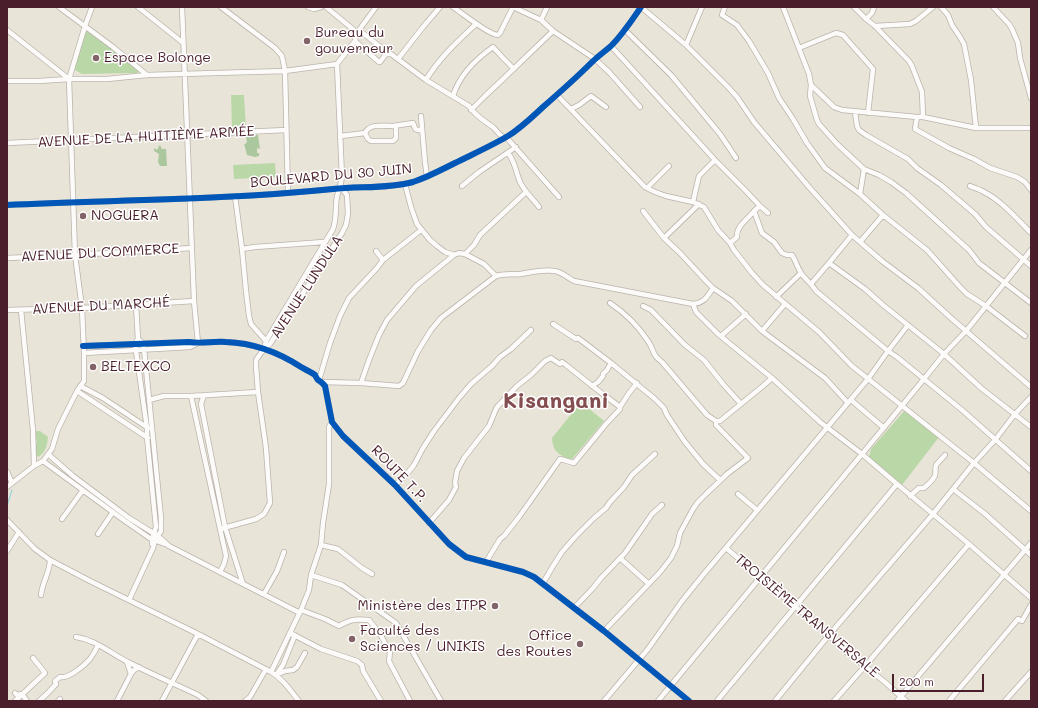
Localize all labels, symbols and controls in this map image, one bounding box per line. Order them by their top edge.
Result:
place label: Bureau du gouverneur [315,25,393,58]
marker: Bureau du gouverneur [302,36,312,46]
place label: Espace Bolonge [104,50,211,66]
marker: Espace Bolonge [91,53,101,63]
street label: AVENUE DE LA HUITIÈME ARMÉE [37,123,255,151]
street label: BOULEVARD DU 30 JUIN [249,161,413,191]
place label: NOGUERA [91,208,159,224]
marker: NOGUERA [78,211,88,221]
street label: AVENUE LUNDULA [267,232,347,342]
street label: AVENUE DU COMMERCE [20,240,180,266]
street label: AVENUE DU MARCHÉ [32,294,170,318]
place label: BELTEXCO [101,359,171,375]
marker: BELTEXCO [88,362,98,372]
district label: Kisangani [503,388,609,414]
street label: ROUTE T.P. [368,442,430,506]
street label: TROISIÈME TRANSVERSALE [731,551,883,681]
place label: Ministère des ITPR [357,598,487,614]
marker: Ministère des ITPR [490,601,500,611]
place label: Faculté des Sciences / UNIKIS [360,623,485,656]
place label: Office des Routes [497,628,572,660]
marker: Faculté des Sciences / UNIKIS [347,634,357,644]
marker: Office des Routes [575,639,585,649]
scale bar [894,666,986,692]
text: 200 m [899,673,934,689]

